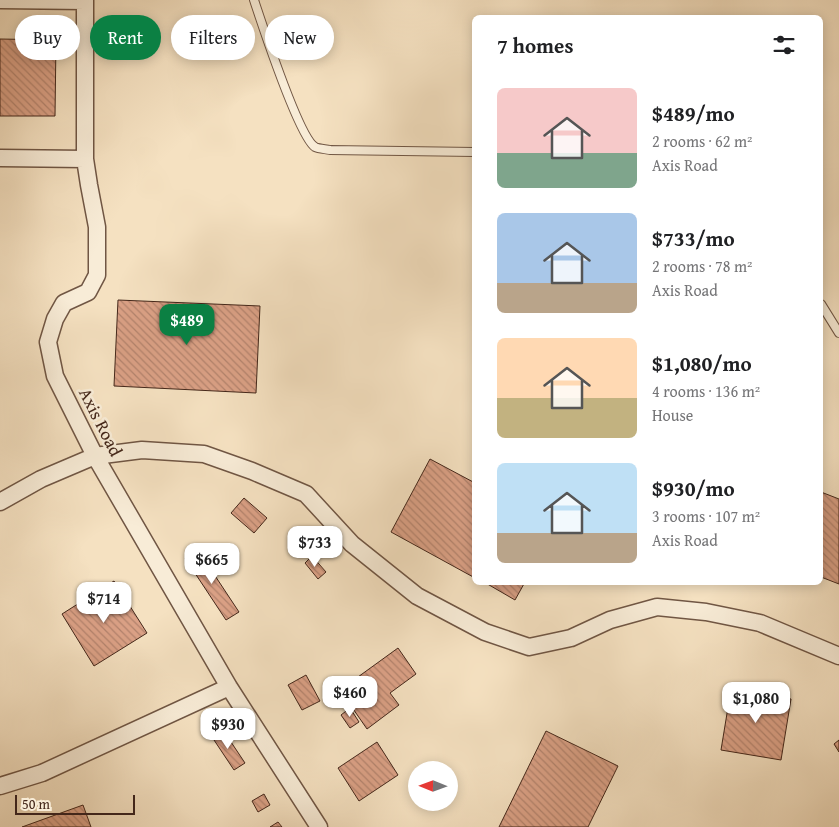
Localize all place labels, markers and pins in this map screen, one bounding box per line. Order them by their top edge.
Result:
pin: $489 [157,304,217,346]
pin: $733 [285,526,345,568]
pin: $665 [182,542,242,585]
pin: $714 [74,582,134,624]
pin: $460 [320,676,380,718]
pin: $1,080 [715,682,797,724]
pin: $930 [198,708,258,750]

